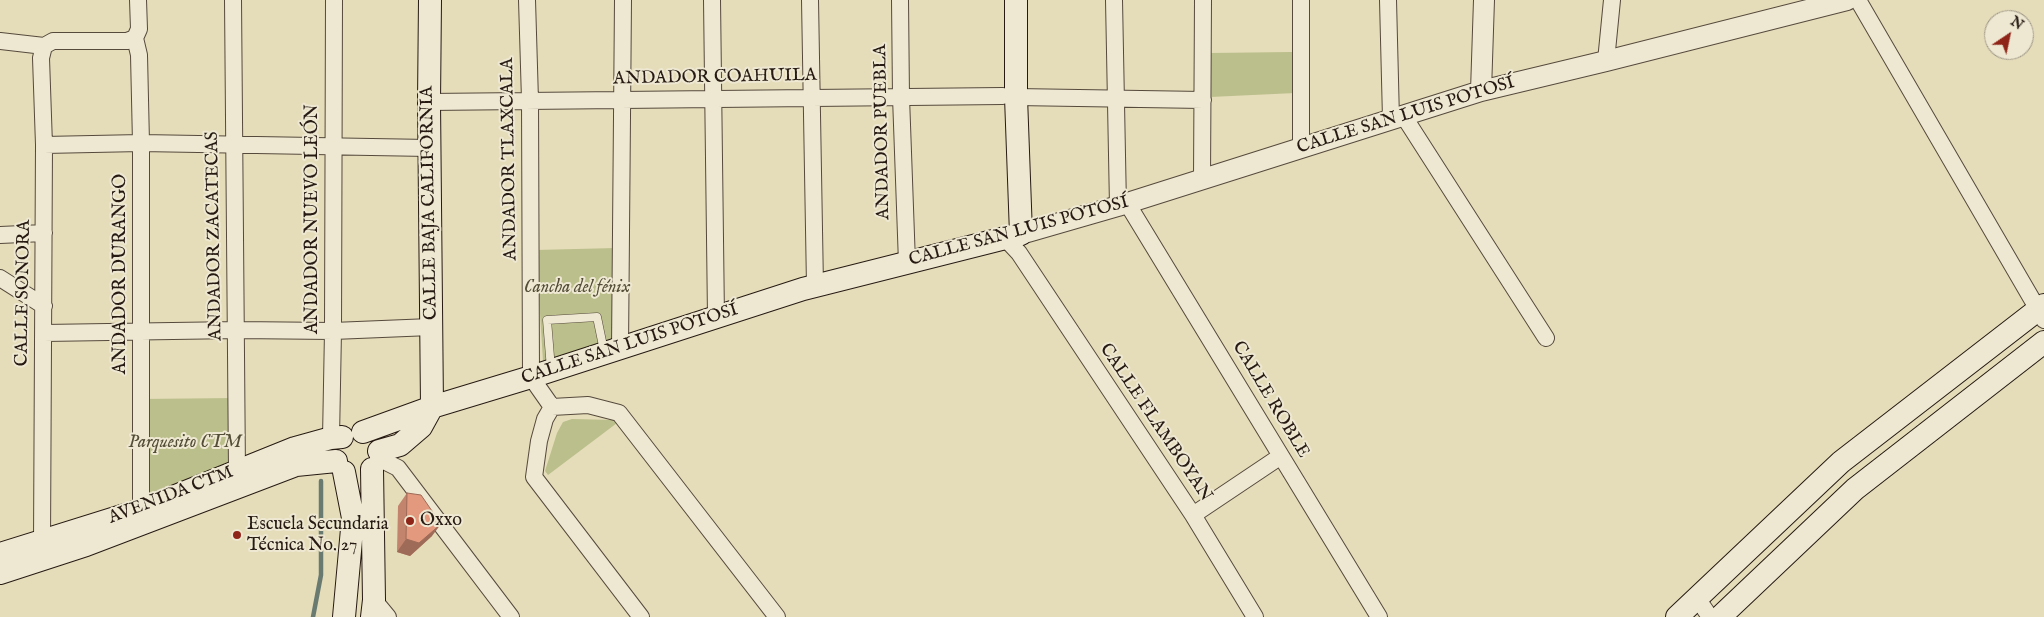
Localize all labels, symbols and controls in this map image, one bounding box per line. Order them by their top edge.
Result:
north arrow [1984,10,2034,60]
text: N [2007,13,2027,34]
street label: ANDADOR PUEBLA [871,44,895,220]
street label: ANDADOR TLAXCALA [497,57,523,261]
street label: ANDADOR COAHUILA [613,65,817,91]
street label: CALLE SAN LUIS POTOSÍ [1294,73,1518,159]
street label: CALLE BAJA CALIFORNIA [417,86,443,320]
street label: ANDADOR NUEVO LEÓN [302,104,324,334]
street label: ANDADOR ZACATECAS [202,131,228,341]
street label: ANDADOR DURANGO [110,174,132,374]
street label: CALLE SAN LUIS POTOSÍ [907,192,1131,272]
street label: CALLE SONORA [12,219,36,367]
park label: Cancha del fénix [524,277,630,299]
street label: CALLE SAN LUIS POTOSÍ [519,300,741,390]
street label: CALLE ROBLE [1227,338,1313,462]
street label: CALLE FLAMBOYAN [1094,340,1216,506]
park label: Parquesito CTM [128,432,242,454]
street label: AVENIDA CTM [106,462,236,530]
place label: Oxxo [420,510,462,532]
place label: Escuela Secundaria Técnica No. 27 [247,514,388,556]
marker: Oxxo [404,515,416,527]
marker: Escuela Secundaria Técnica No. 27 [231,529,243,541]

